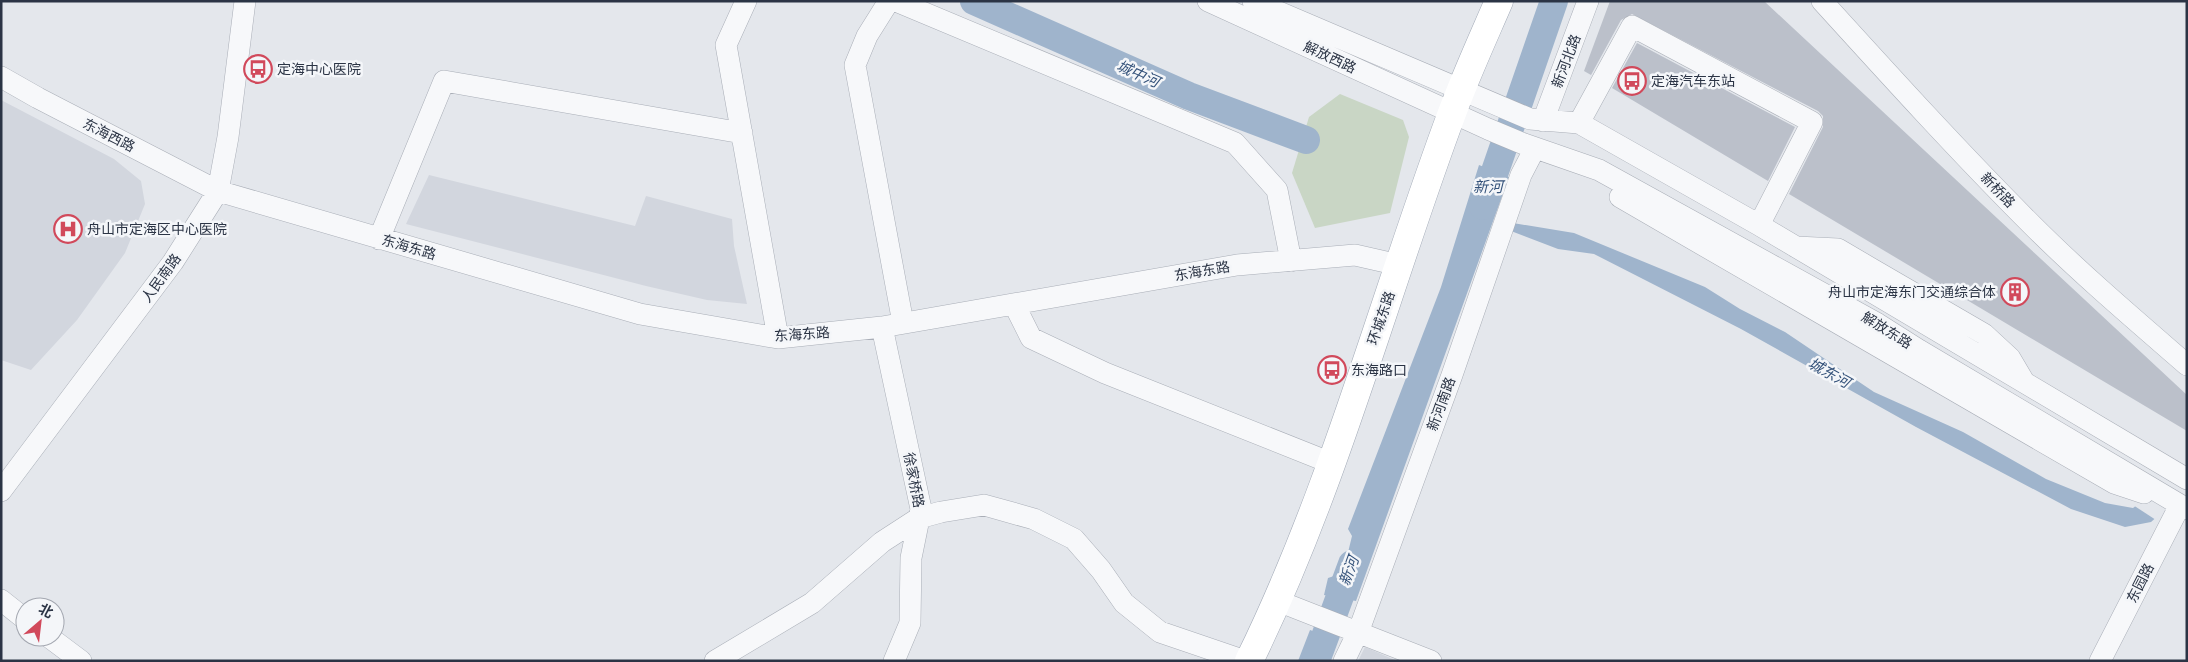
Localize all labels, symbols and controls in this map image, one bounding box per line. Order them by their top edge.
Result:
street label: 新河北路 [1547,31,1584,90]
street label: 解放西路 [1301,36,1360,77]
bus stop icon: 定海中心医院 [243,54,273,84]
water label: 城中河 [1114,55,1166,93]
place label: 定海中心医院 [277,59,361,78]
bus stop icon: 定海汽车东站 [1617,66,1647,96]
place label: 定海汽车东站 [1651,71,1735,90]
street label: 东海西路 [80,113,138,156]
street label: 新桥路 [1977,168,2020,211]
water label: 新河 [1473,176,1506,196]
hospital icon: 舟山市定海区中心医院 [53,214,83,244]
place label: 舟山市定海区中心医院 [87,219,227,238]
street label: 东海东路 [380,230,439,263]
street label: 人民南路 [136,249,185,306]
street label: 东海东路 [1173,256,1231,285]
building icon: 舟山市定海东门交通综合体 [2000,277,2030,307]
place label: 舟山市定海东门交通综合体 [1828,282,1996,301]
street label: 环城东路 [1362,288,1399,347]
street label: 解放东路 [1858,307,1916,352]
street label: 东海东路 [773,322,831,345]
water label: 城东河 [1805,352,1857,393]
bus stop icon: 东海路口 [1317,355,1347,385]
place label: 东海路口 [1351,360,1407,379]
street label: 新河南路 [1422,374,1459,433]
street label: 徐家桥路 [900,451,929,509]
water label: 新河 [1334,550,1364,588]
street label: 东园路 [2122,560,2158,606]
north arrow [15,597,65,647]
text: 北 [36,598,57,622]

